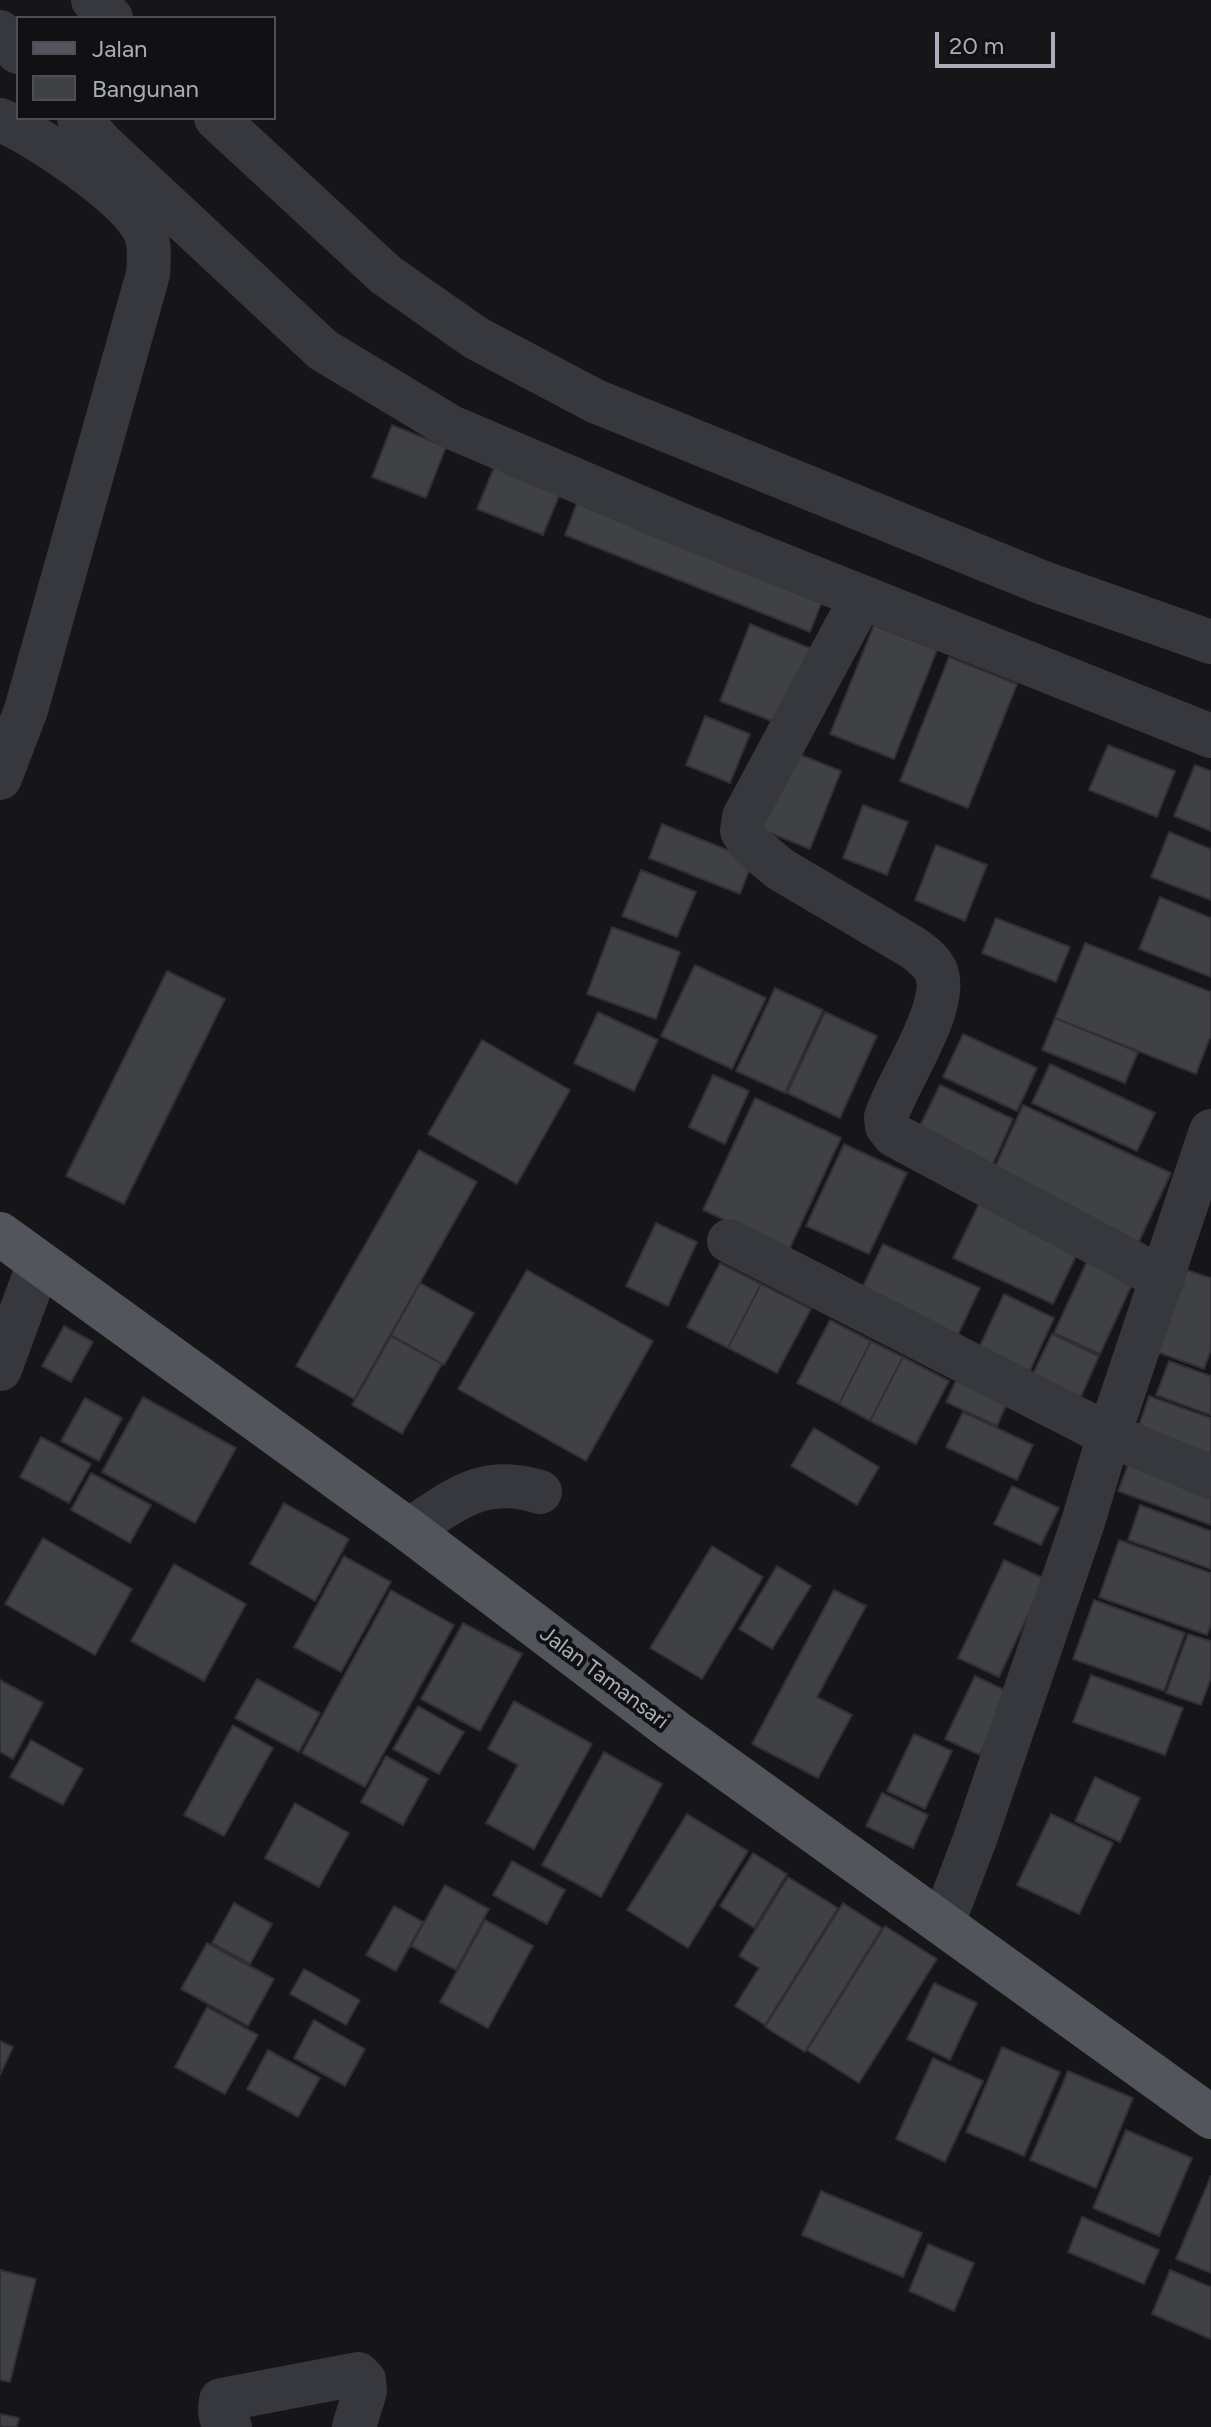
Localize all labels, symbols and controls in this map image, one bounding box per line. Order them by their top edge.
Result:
legend [16,16,276,120]
scale bar [939,16,1059,66]
text: 20 m [949,31,1004,60]
text: Jalan [92,34,148,63]
text: Bangunan [92,74,199,103]
street label: Jalan Tamansari [534,1621,674,1735]

